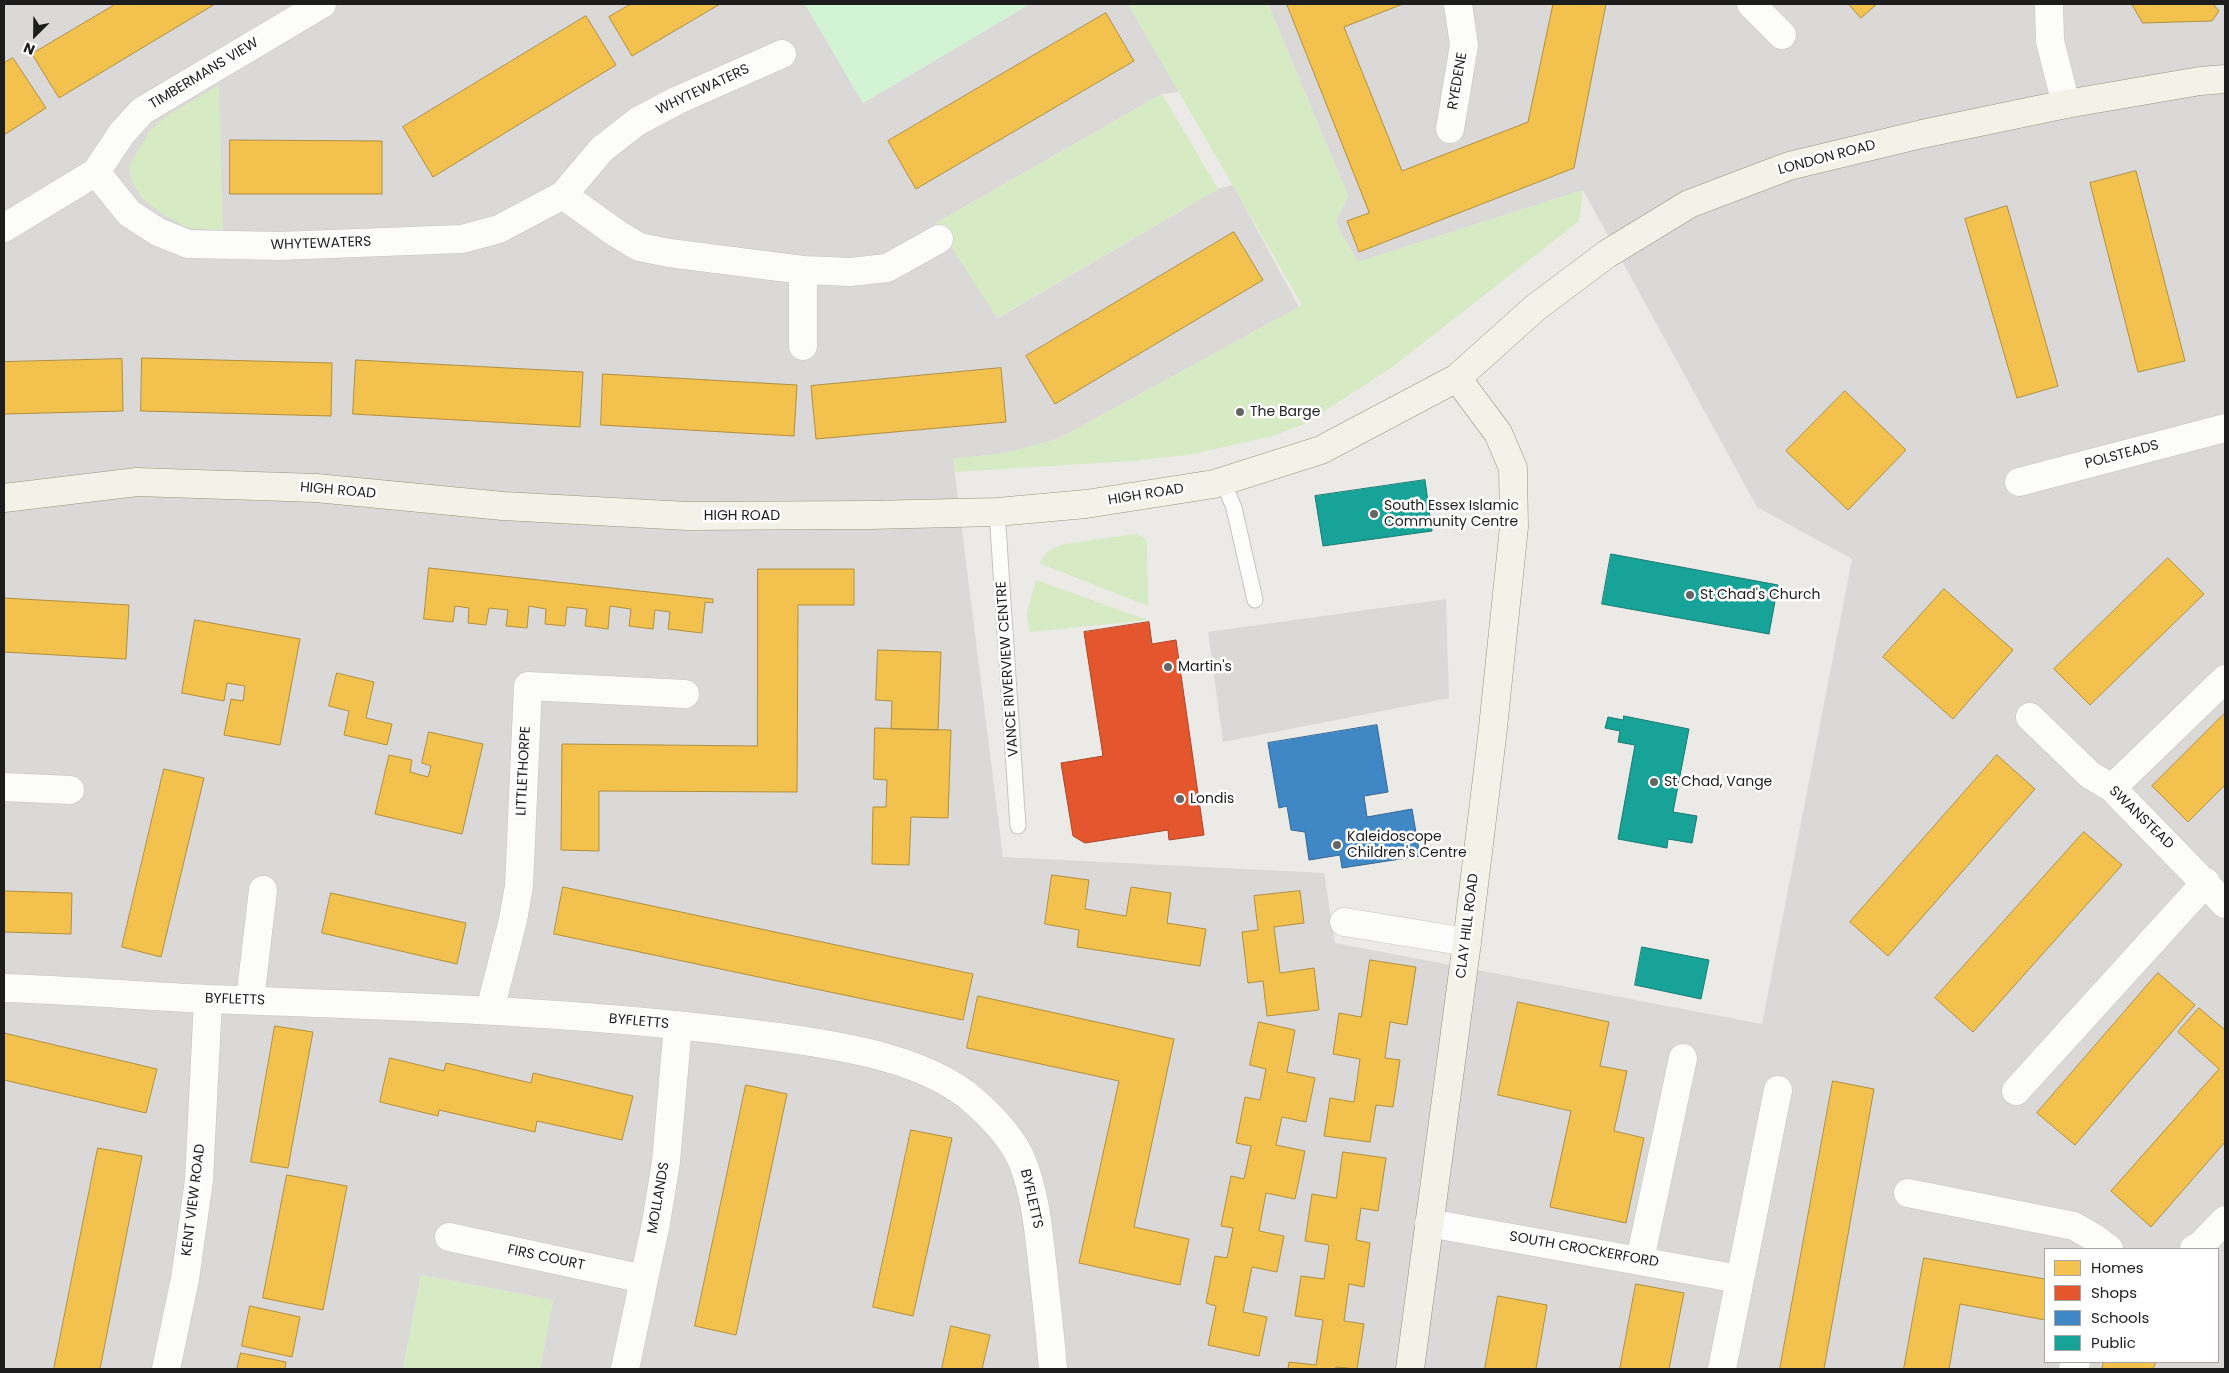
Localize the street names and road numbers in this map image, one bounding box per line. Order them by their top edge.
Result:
street label: TIMBERMANS VIEW [146,35,262,113]
street label: RYEDENE [1445,51,1471,111]
street label: WHYTEWATERS [654,61,752,119]
street label: LONDON ROAD [1776,137,1878,179]
street label: WHYTEWATERS [270,234,372,254]
street label: POLSTEADS [2083,437,2161,473]
street label: HIGH ROAD [299,479,377,503]
street label: HIGH ROAD [1107,481,1185,509]
street label: HIGH ROAD [704,508,780,524]
street label: VANCE RIVERVIEW CENTRE [993,581,1023,757]
street label: LITTLETHORPE [513,726,535,816]
street label: SWANSTEAD [2105,783,2177,853]
street label: CLAY HILL ROAD [1453,872,1483,980]
street label: BYFLETTS [205,991,265,1009]
street label: BYFLETTS [608,1011,670,1033]
street label: KENT VIEW ROAD [179,1143,209,1257]
street label: MOLLANDS [644,1161,674,1235]
street label: BYFLETTS [1016,1168,1046,1230]
street label: SOUTH CROCKERFORD [1508,1229,1660,1271]
street label: FIRS COURT [506,1242,586,1274]

